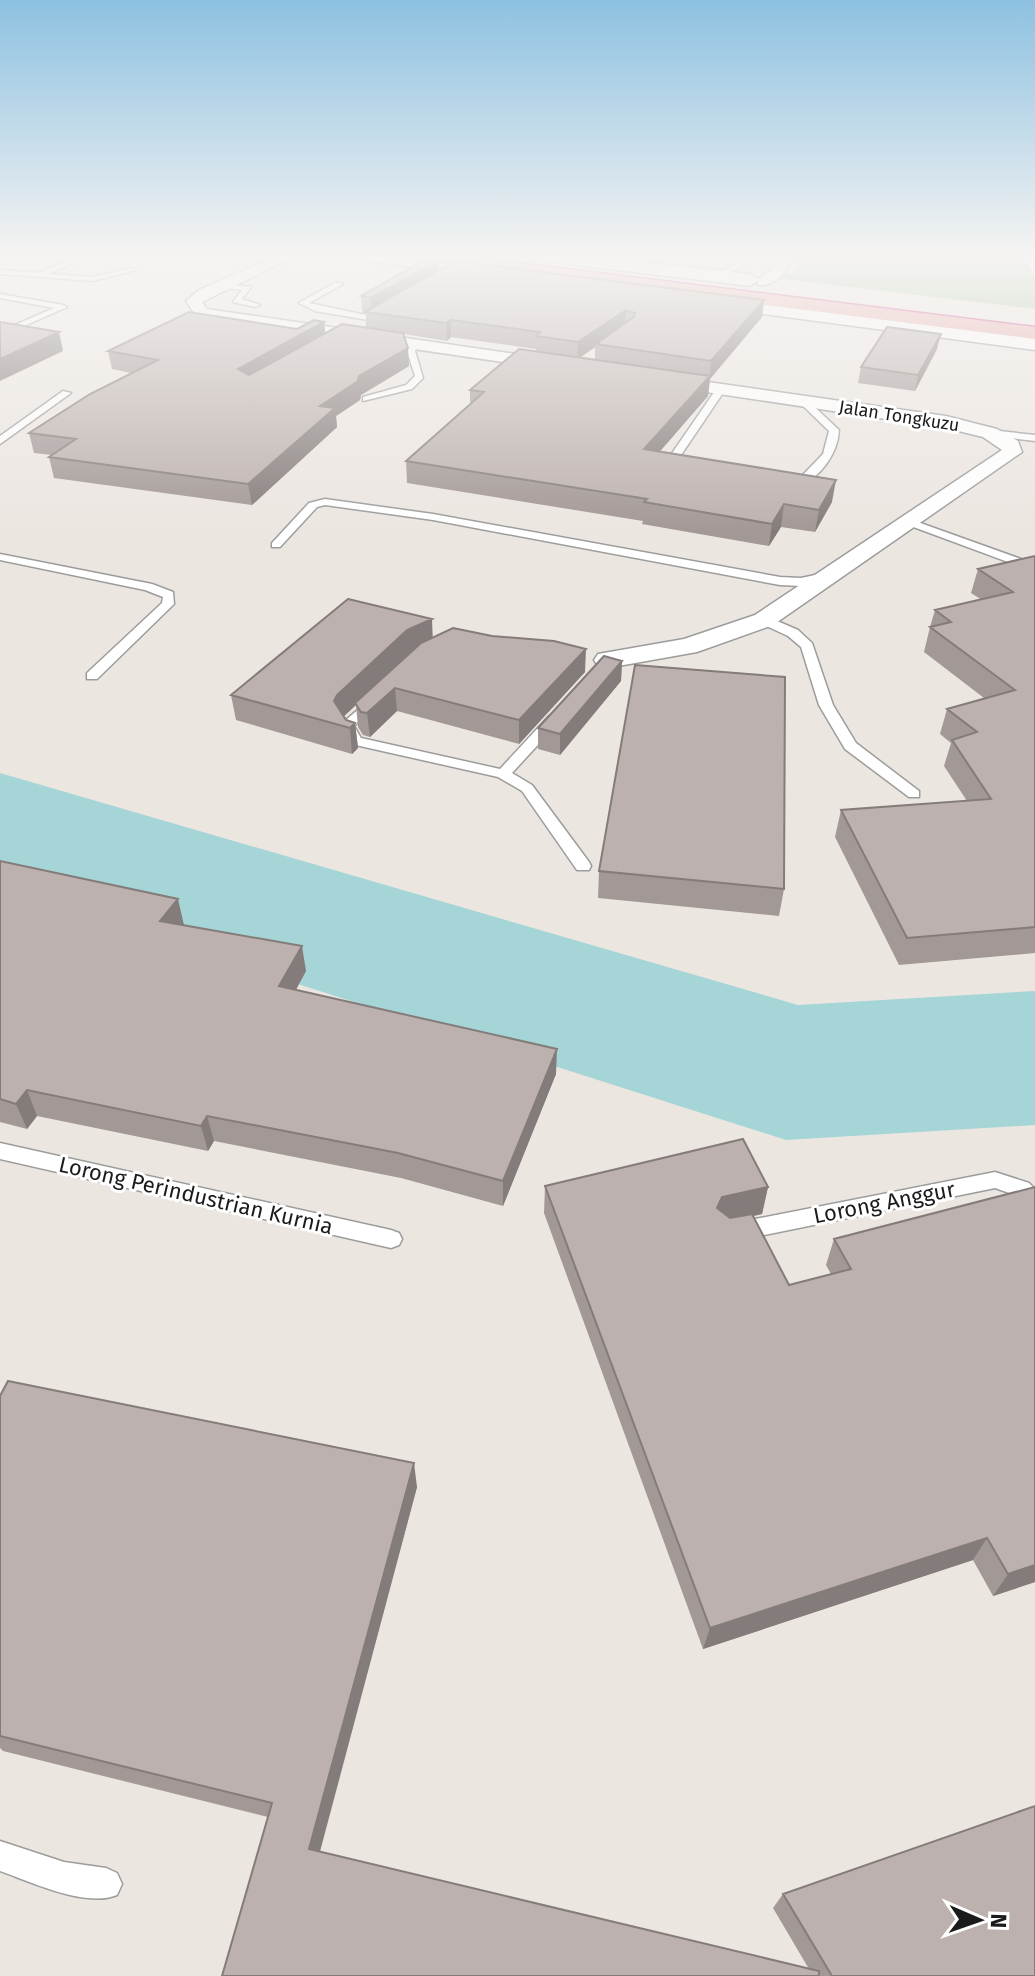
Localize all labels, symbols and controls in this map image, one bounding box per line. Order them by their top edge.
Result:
street label: Jalan Tongkuzu [837,396,961,436]
street label: Lorong Perindustrian Kurnia [56,1151,336,1240]
street label: Lorong Anggur [811,1175,958,1229]
north arrow [939,1880,1019,1960]
text: N [985,1913,1012,1928]

